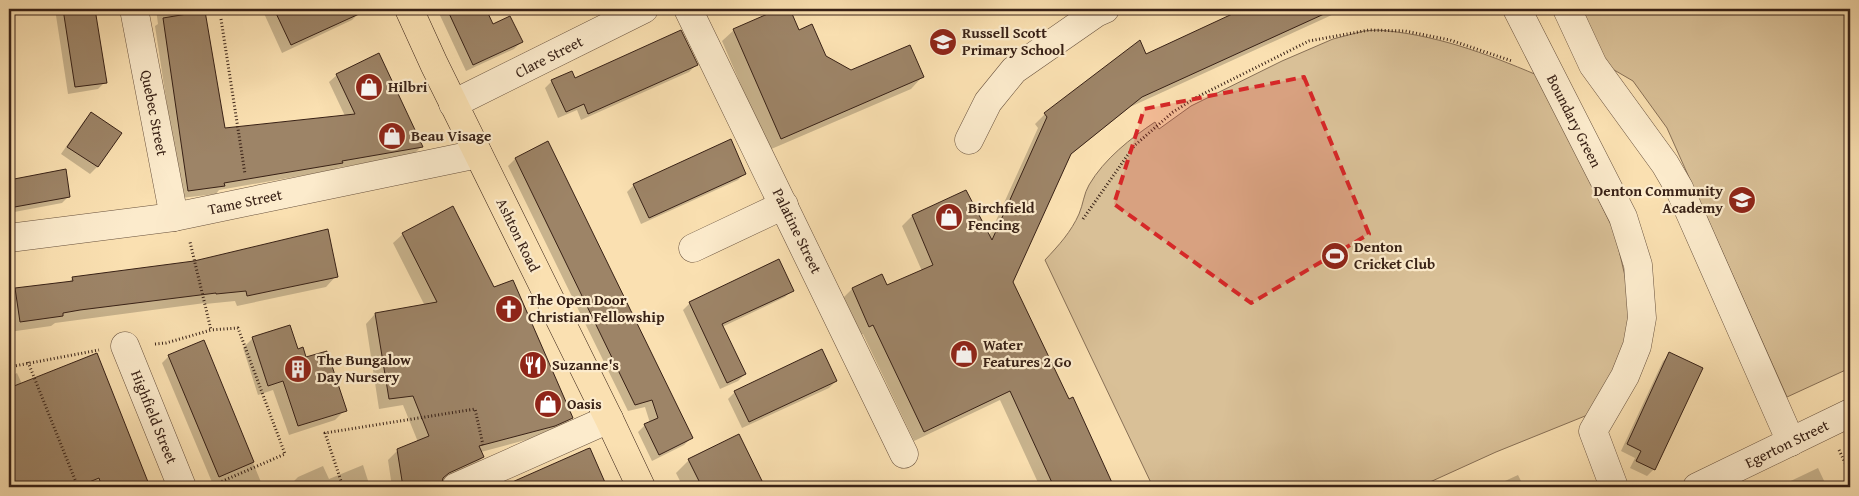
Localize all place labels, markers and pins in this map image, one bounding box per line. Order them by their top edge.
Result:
place label: Russell Scott Primary School [962,22,1065,60]
school or university icon: Russell Scott Primary School [928,27,958,57]
shop icon: Hilbri [354,72,384,102]
place label: Hilbri [388,76,428,97]
shop icon: Beau Visage [377,121,407,151]
place label: Beau Visage [411,125,491,146]
place label: Denton Community Academy [1594,180,1723,218]
school or university icon: Denton Community Academy [1727,185,1757,215]
place label: Birchfield Fencing [968,197,1035,235]
shop icon: Birchfield Fencing [934,202,964,232]
place label: Denton Cricket Club [1354,236,1435,274]
sports icon: Denton Cricket Club [1320,241,1350,271]
place label: The Open Door Christian Fellowship [528,289,665,327]
church icon: The Open Door Christian Fellowship [494,294,524,324]
place label: Water Features 2 Go [983,334,1071,372]
shop icon: Water Features 2 Go [949,339,979,369]
place label: The Bungalow Day Nursery [317,349,411,387]
restaurant icon: Suzanne's [518,350,548,380]
building icon: The Bungalow Day Nursery [283,354,313,384]
place label: Suzanne's [552,354,619,375]
shop icon: Oasis [533,389,563,419]
place label: Oasis [567,393,602,414]

